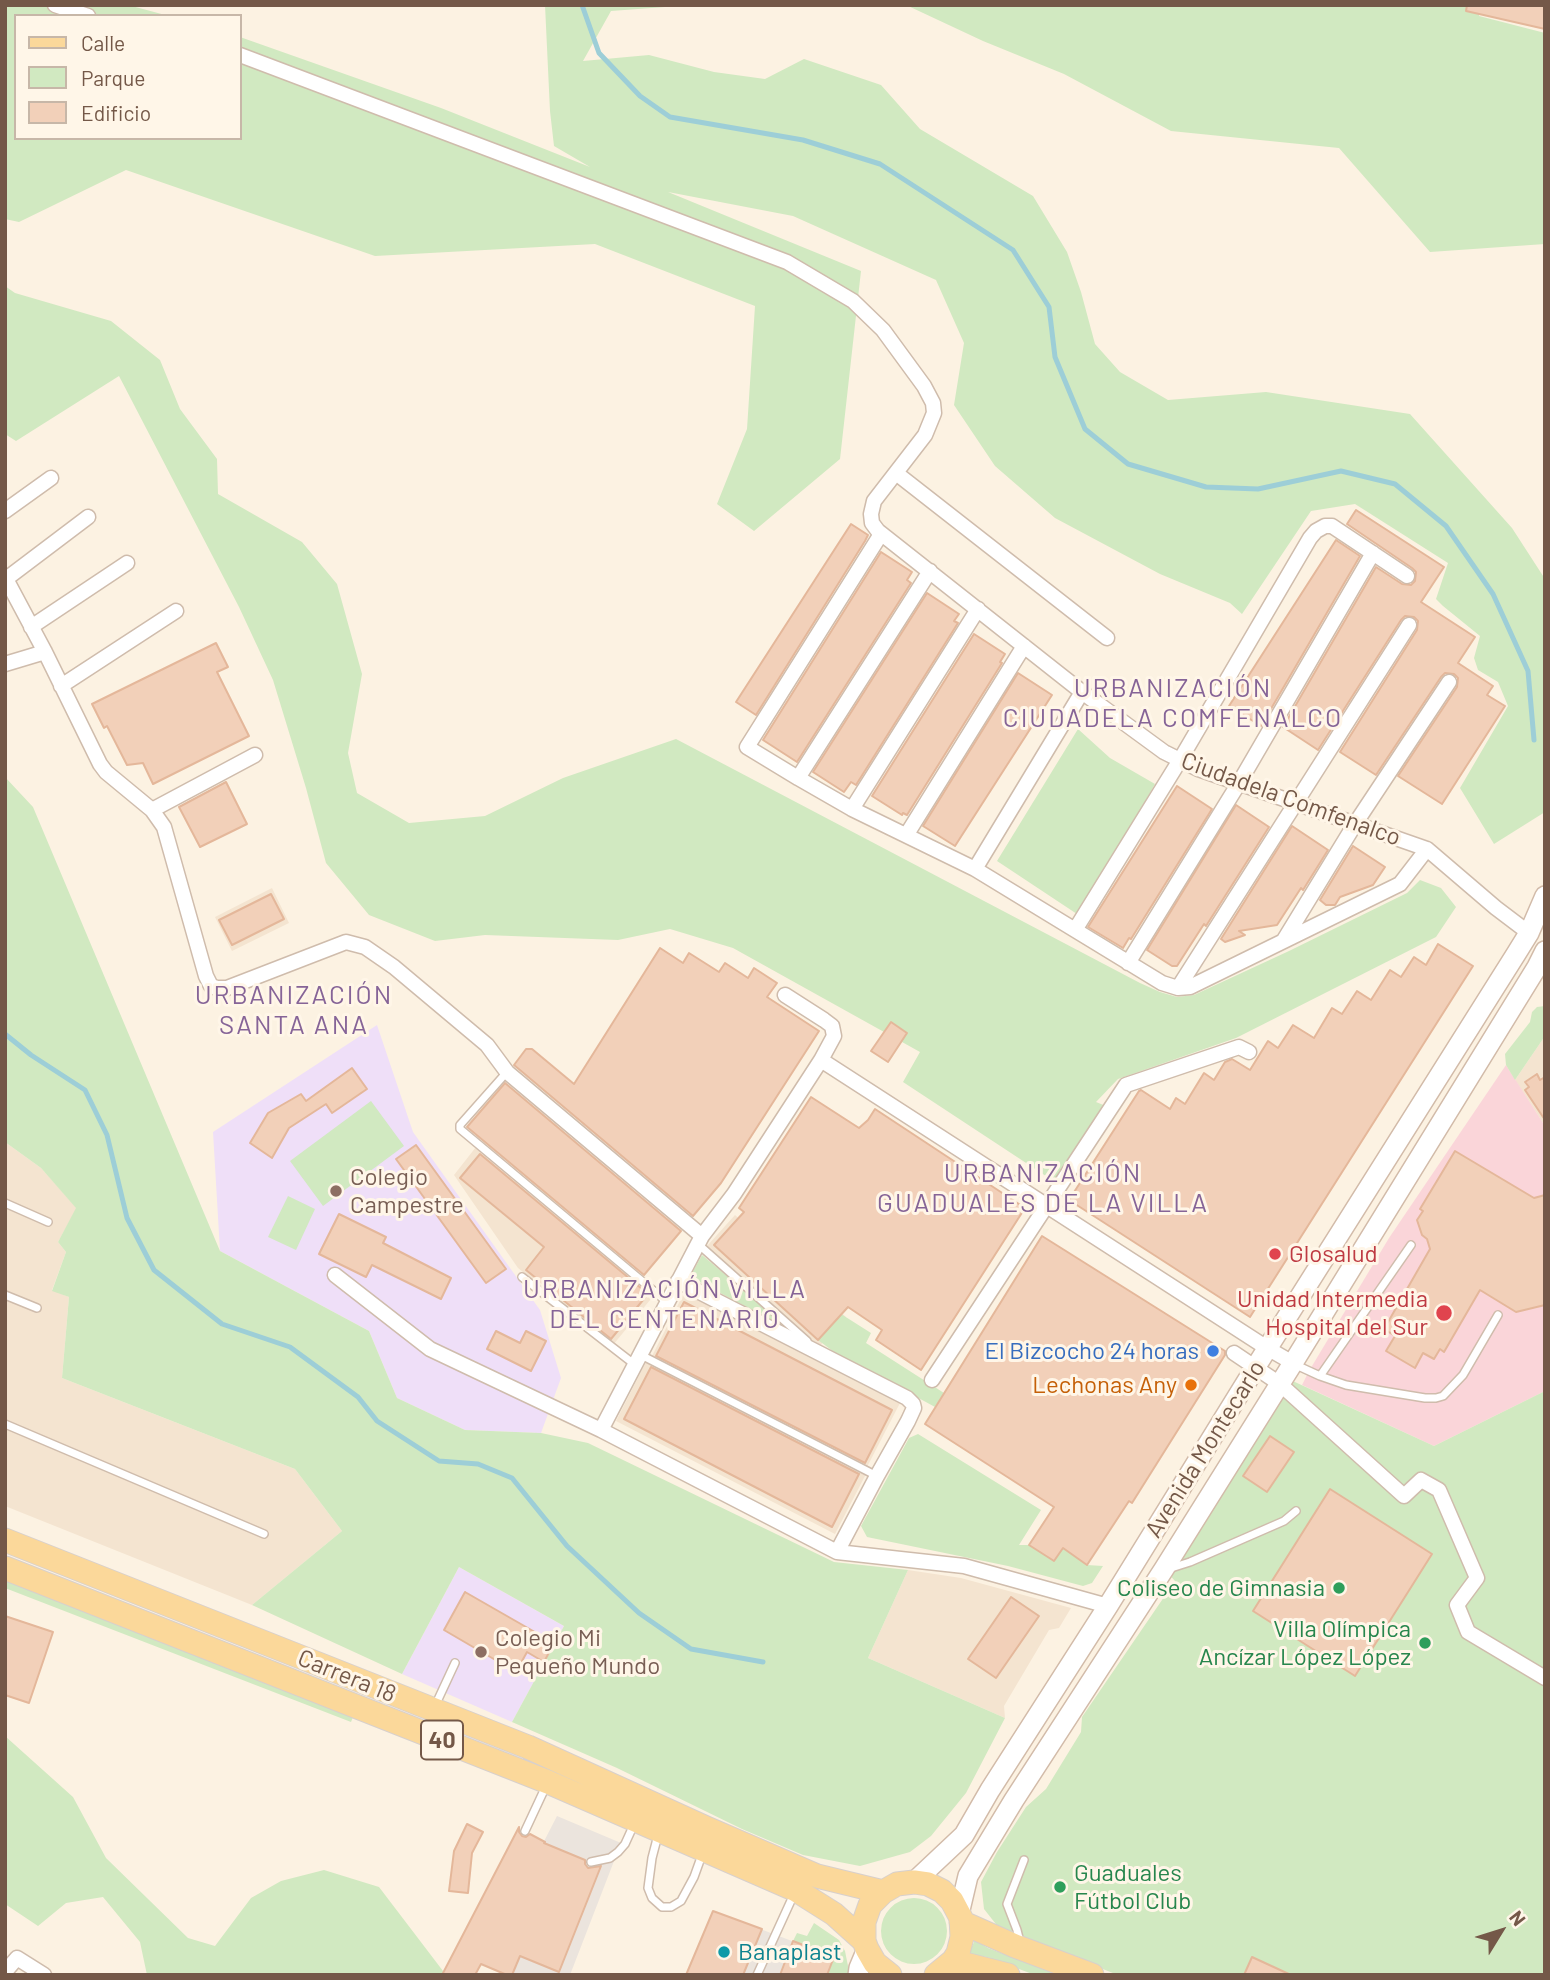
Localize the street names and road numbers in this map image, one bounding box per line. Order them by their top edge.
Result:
street label: Ciudadela Comfenalco [1177,746,1405,852]
street label: Avenida Montecarlo [1139,1355,1271,1543]
street label: Carrera 18 [294,1643,400,1709]
road number: 40 [421,1721,463,1760]

